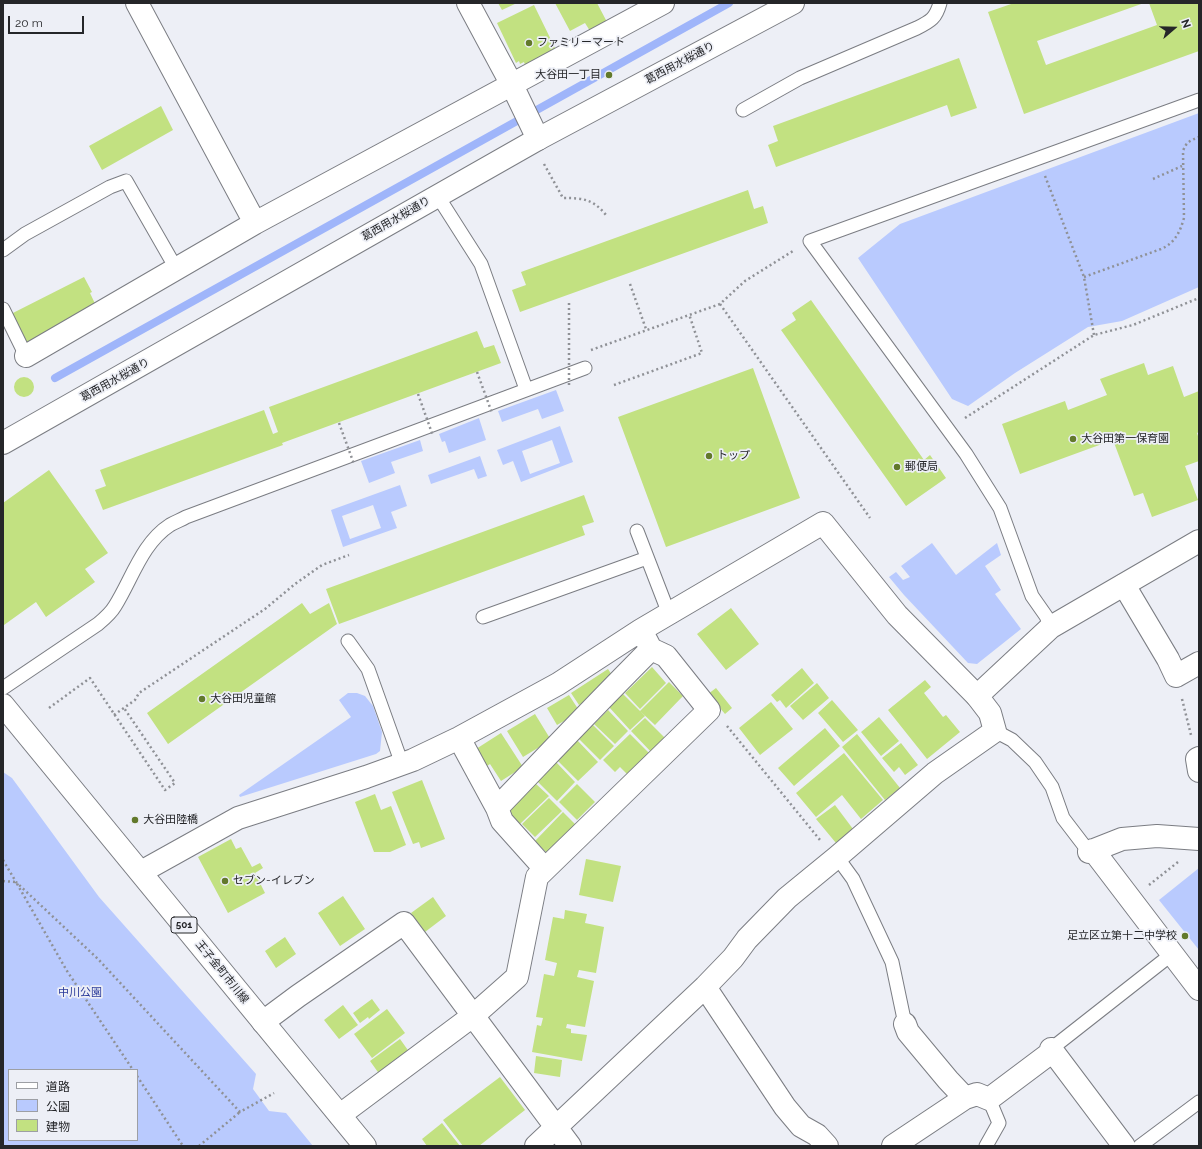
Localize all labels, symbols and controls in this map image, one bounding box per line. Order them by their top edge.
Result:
scale bar [10,8,86,34]
north arrow [1154,8,1194,48]
text: 20 m [15,16,43,30]
text: N [1178,18,1193,30]
place label: ファミリーマート [537,36,625,50]
marker: ファミリーマート [524,38,534,48]
street label: 葛西用水桜通り [643,39,717,87]
place label: 大谷田一丁目 [535,68,601,82]
marker: 大谷田一丁目 [604,70,614,80]
street label: 葛西用水桜通り [359,194,433,244]
street label: 葛西用水桜通り [78,356,152,404]
place label: 大谷田第一保育園 [1081,432,1169,446]
marker: 大谷田第一保育園 [1068,434,1078,444]
place label: トップ [717,449,750,463]
marker: トップ [704,451,714,461]
place label: 郵便局 [905,460,938,474]
marker: 郵便局 [892,462,902,472]
place label: 大谷田児童館 [210,692,276,706]
marker: 大谷田児童館 [197,694,207,704]
place label: 大谷田陸橋 [143,813,198,827]
marker: 大谷田陸橋 [130,815,140,825]
place label: セブン-イレブン [233,874,315,888]
marker: セブン-イレブン [220,876,230,886]
road number: 501 [171,917,197,933]
place label: 足立区立第十二中学校 [1067,929,1177,943]
marker: 足立区立第十二中学校 [1180,931,1190,941]
street label: 王子金町市川線 [193,938,251,1006]
park label: 中川公園 [58,986,102,1000]
legend [8,1069,138,1141]
text: 道路 [46,1080,70,1094]
text: 公園 [46,1100,70,1114]
text: 建物 [46,1120,70,1134]

